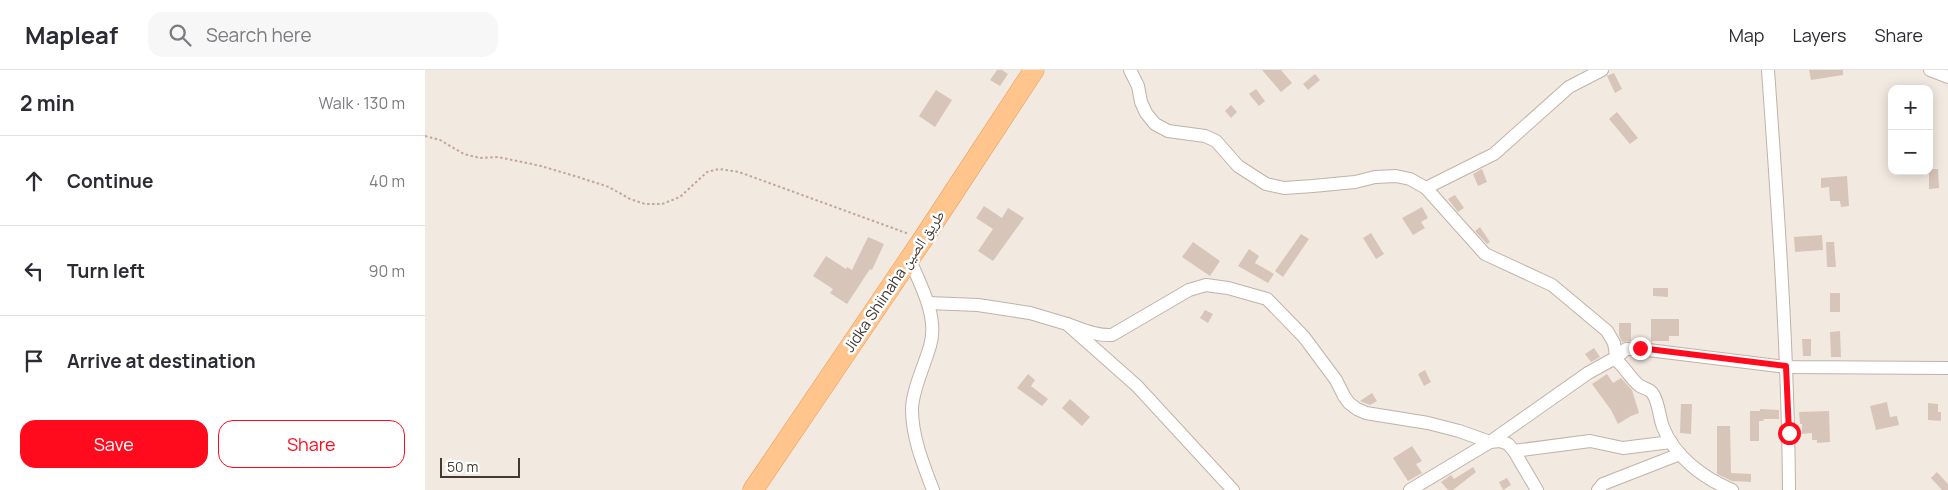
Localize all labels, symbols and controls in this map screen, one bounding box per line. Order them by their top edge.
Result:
search box [148,12,498,57]
text: Mapleaf [25,18,118,51]
icon: search [166,21,194,49]
text: Search here [206,22,312,48]
text: Map [1729,23,1764,47]
text: Layers [1792,23,1846,47]
text: Share [1874,23,1923,47]
map controls [1888,85,1933,175]
button: + [1888,85,1933,130]
text: 2 min [20,89,75,117]
text: Walk · 130 m [319,92,405,114]
button: − [1888,130,1933,175]
icon: ahead [20,167,48,195]
text: Continue [67,168,153,194]
text: 40 m [369,170,405,192]
street label: Jidka Shiinaha طريق الصين [839,206,949,356]
icon: left [20,257,48,285]
text: Turn left [67,258,145,284]
text: 90 m [369,260,405,282]
route end [1629,337,1652,360]
icon: arrive [20,347,48,375]
text: Arrive at destination [67,348,256,374]
button: Save [20,420,208,468]
button: Share [218,420,405,468]
route start [1778,422,1801,445]
scale bar [440,455,520,478]
text: 50 m [447,457,478,476]

